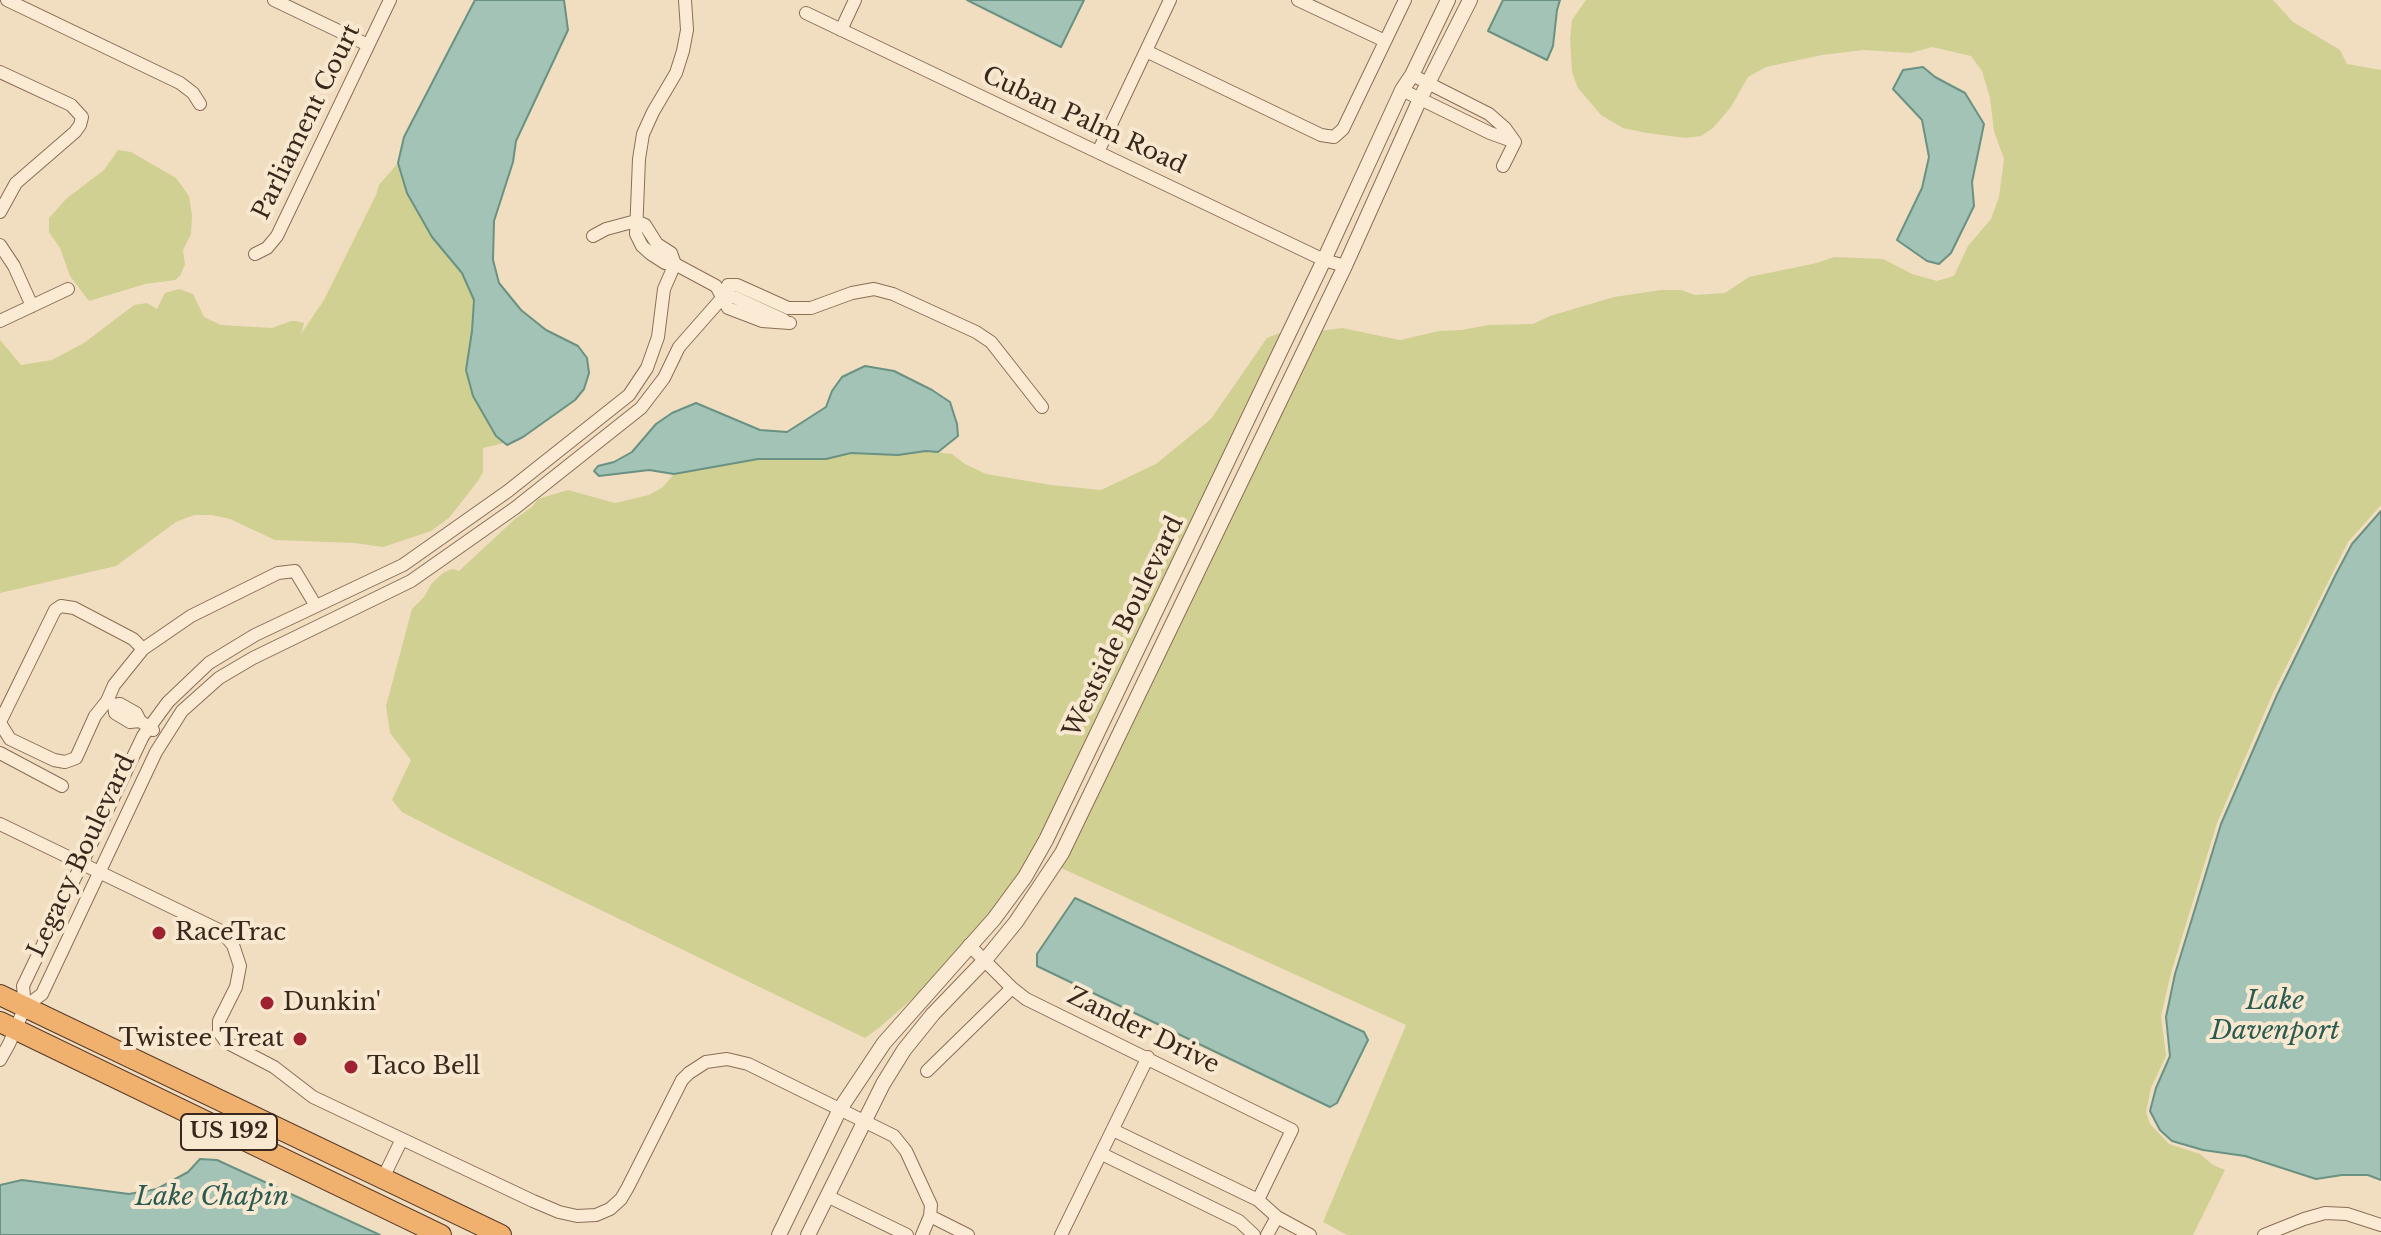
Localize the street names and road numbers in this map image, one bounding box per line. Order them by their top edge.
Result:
street label: Parliament Court [247,20,367,224]
street label: Cuban Palm Road [978,61,1190,181]
street label: Westside Boulevard [1058,512,1190,742]
street label: Legacy Boulevard [22,750,142,962]
street label: Zander Drive [1062,982,1224,1080]
road number: US 192 [181,1114,277,1150]

